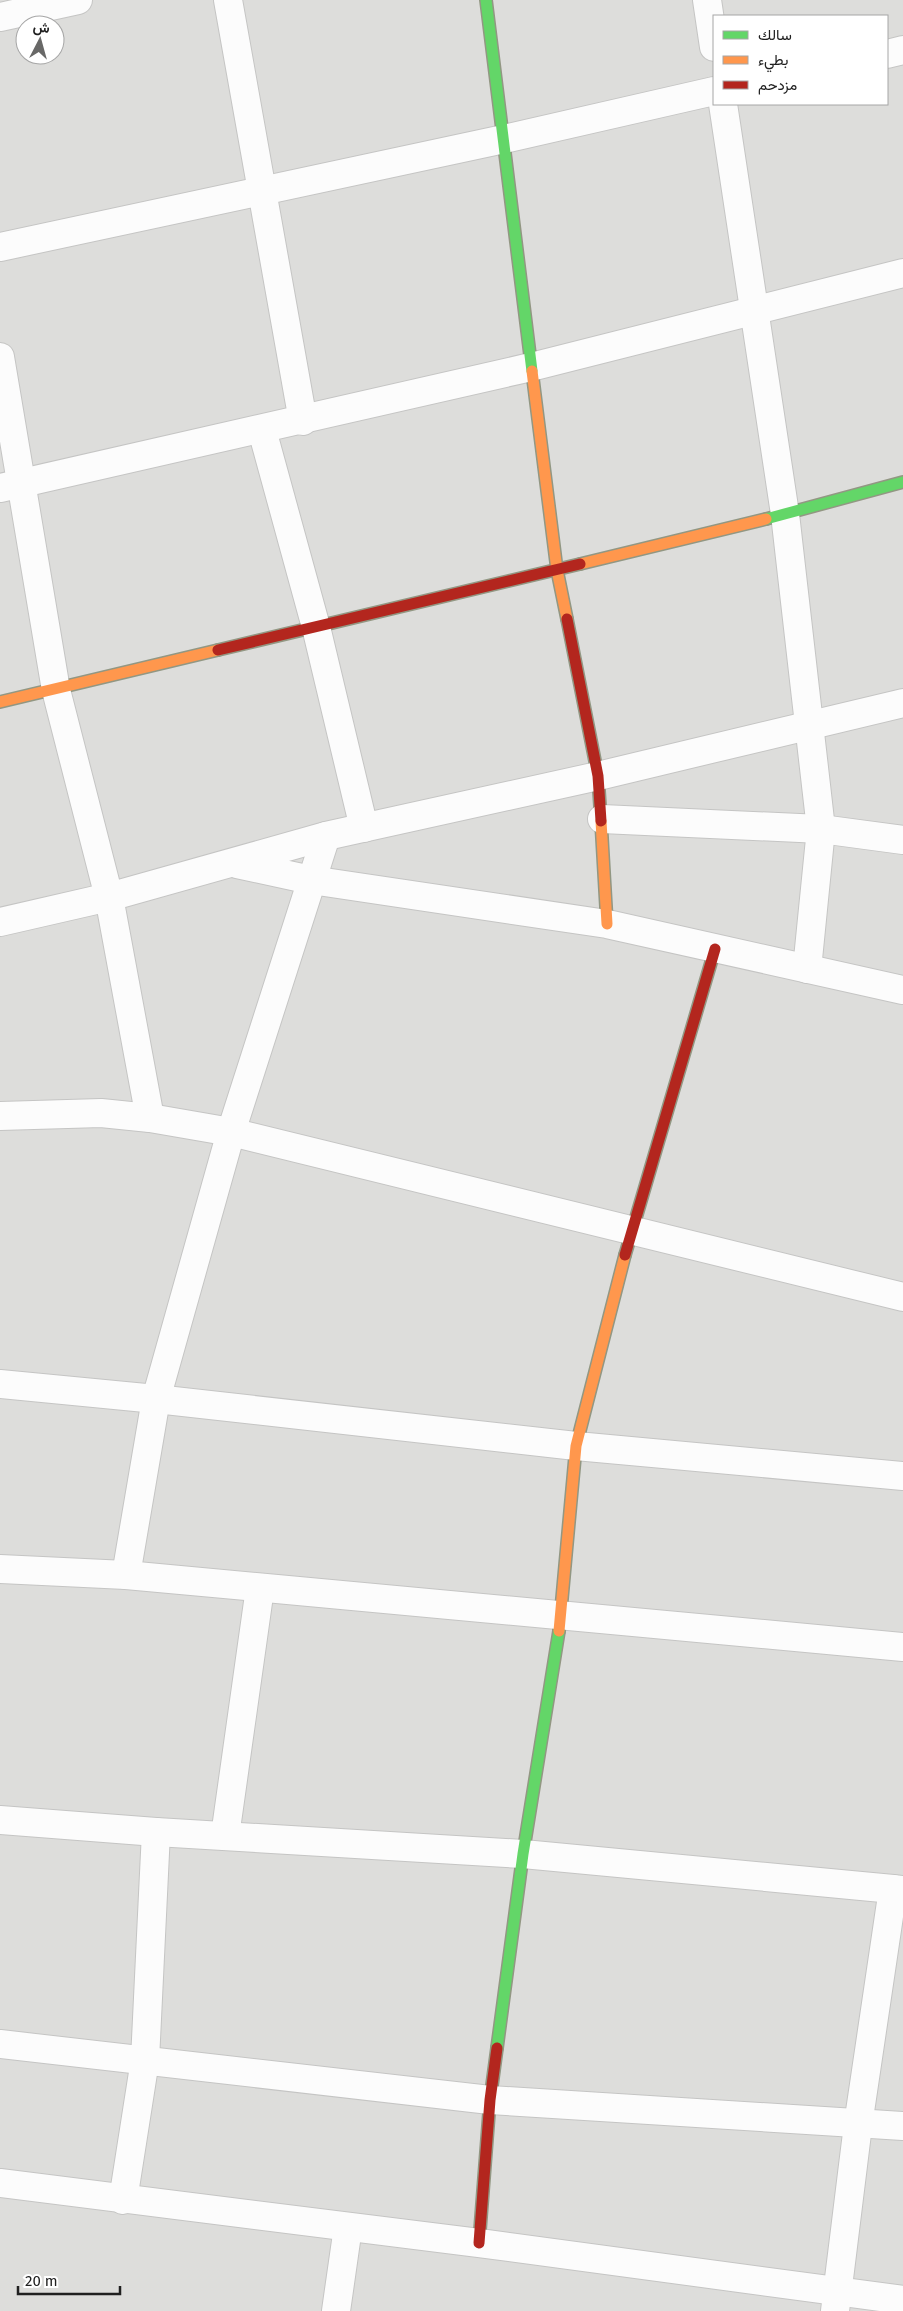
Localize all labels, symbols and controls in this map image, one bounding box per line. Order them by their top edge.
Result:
north arrow [15,15,65,65]
legend [713,15,888,105]
text: ش [32,18,51,37]
text: سالك [758,26,792,44]
text: بطيء [758,51,788,73]
text: مزدحم [758,76,797,95]
scale bar [18,2264,120,2296]
text: 20 m [25,2272,58,2290]

